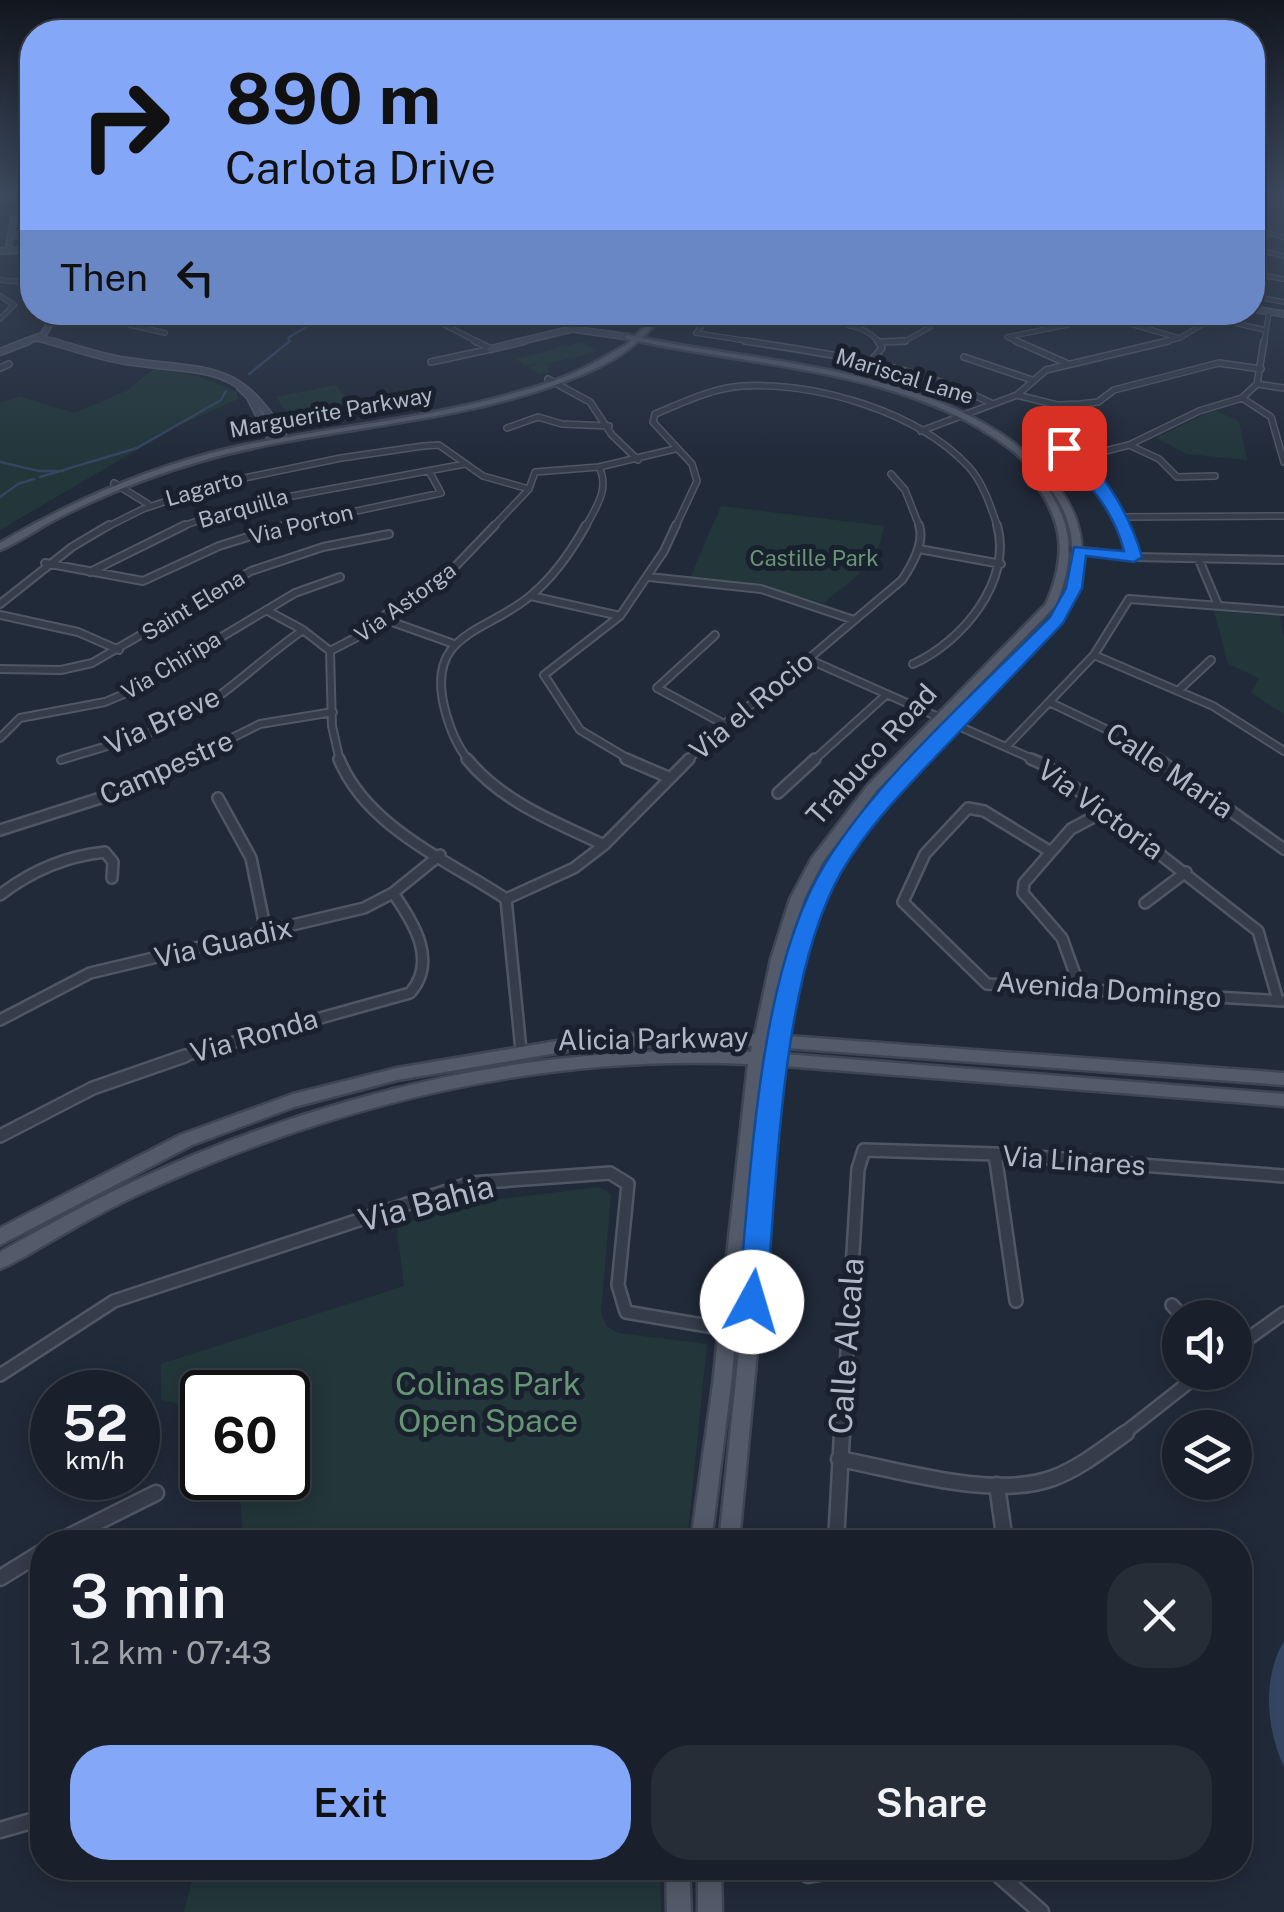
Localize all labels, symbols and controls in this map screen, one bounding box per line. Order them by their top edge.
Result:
text: 890 m [225,57,441,140]
icon: right [60,60,190,190]
text: Carlota Drive [225,141,496,194]
icon: left [168,250,223,305]
text: Then [60,255,148,300]
street label: Mariscal Lane [833,343,977,409]
street label: Marguerite Parkway [227,381,435,443]
pin [1022,406,1107,491]
icon: arrive [1037,421,1092,476]
street label: Lagarto [162,465,246,511]
street label: Barquilla [195,483,291,533]
street label: Via Porton [247,499,355,549]
park label: Castille Park [749,545,879,571]
street label: Via Astorga [349,557,461,647]
street label: Saint Elena [137,564,249,646]
street label: Via Chiripa [117,625,225,705]
street label: Via el Rocio [683,644,819,766]
street label: Trabuco Road [799,677,943,831]
street label: Via Breve [99,679,225,761]
street label: Calle Maria [1100,715,1240,825]
street label: Campestre [94,723,238,811]
street label: Via Victoria [1032,752,1170,866]
street label: Via Guadix [151,910,295,974]
street label: Avenida Domingo [995,965,1223,1013]
street label: Via Ronda [187,1001,321,1069]
street label: Alicia Parkway [557,1020,749,1056]
street label: Via Linares [1001,1139,1147,1181]
street label: Via Bahia [354,1167,498,1239]
position arrow [700,1250,804,1354]
street label: Calle Alcala [821,1256,871,1436]
map controls [1162,1300,1252,1500]
button: sound [1162,1300,1252,1390]
park label: Colinas Park Open Space [395,1365,581,1439]
speed limit sign: 60 [180,1370,310,1500]
text: 52 [62,1393,128,1452]
button: layers [1162,1410,1252,1500]
text: km/h [66,1445,124,1475]
text: 3 min [70,1561,227,1632]
button: close [1107,1563,1212,1668]
text: 1.2 km · 07:43 [70,1634,272,1671]
button: Exit [70,1745,631,1860]
button: Share [651,1745,1212,1860]

